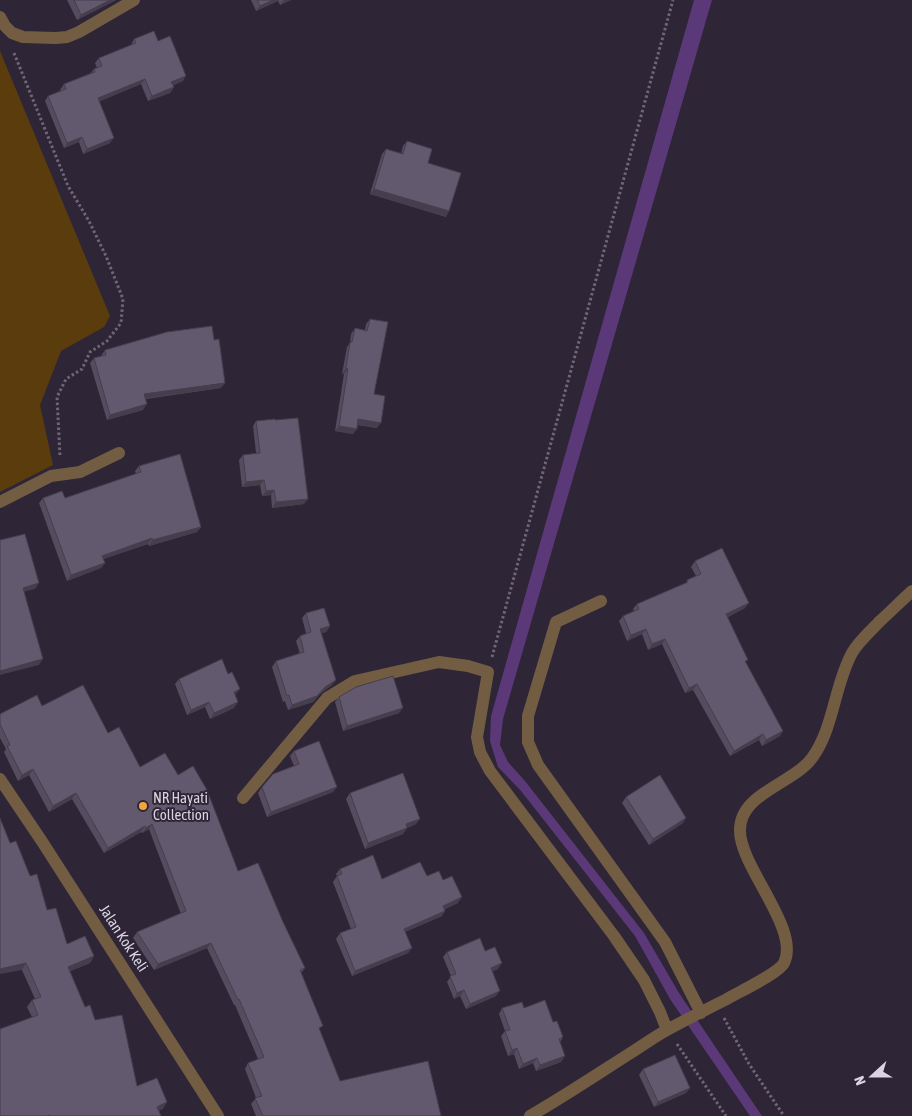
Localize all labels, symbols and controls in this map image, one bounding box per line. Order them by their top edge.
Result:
place label: NR Hayati Collection [153,789,209,823]
marker: NR Hayati Collection [137,800,149,812]
street label: Jalan Kok Keli [96,901,152,975]
north arrow [847,1051,897,1101]
text: N [851,1074,869,1087]

